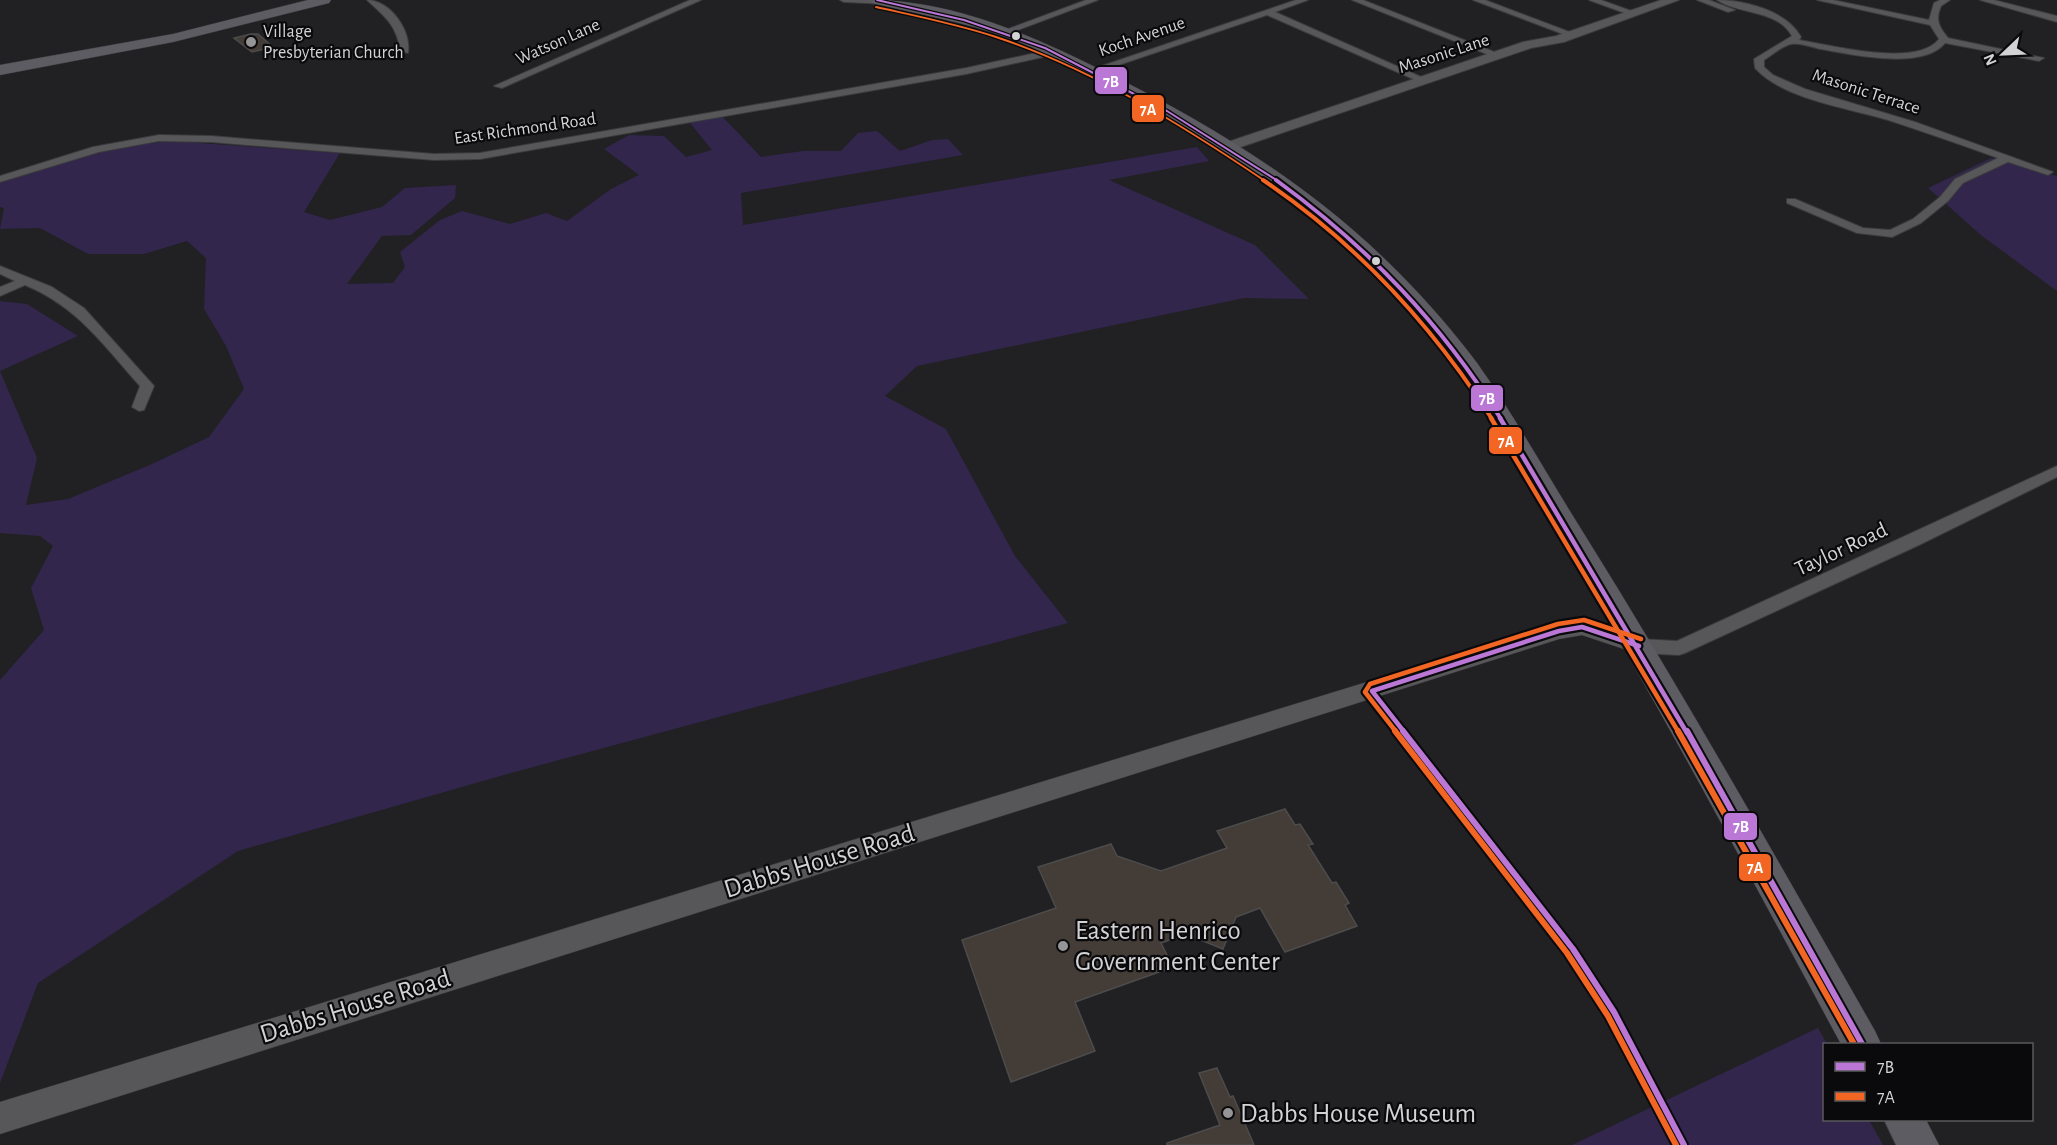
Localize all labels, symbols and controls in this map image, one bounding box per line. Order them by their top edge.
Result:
street label: Koch Avenue [1097,14,1187,60]
street label: Watson Lane [513,15,603,69]
place label: Village Presbyterian Church [263,23,404,62]
north arrow [1973,24,2033,84]
unlabelled marker [1010,30,1022,42]
street label: Masonic Lane [1396,31,1492,77]
marker: Village Presbyterian Church [244,35,258,49]
text: N [1981,51,2000,68]
line badge: 7B [1094,66,1128,95]
street label: Masonic Terrace [1810,66,1922,118]
text: 7B [1103,74,1119,90]
line badge: 7A [1131,94,1165,123]
text: 7A [1140,102,1157,118]
street label: East Richmond Road [453,110,597,148]
unlabelled marker [1370,255,1382,267]
line badge: 7B [1470,384,1504,412]
text: 7B [1479,391,1495,407]
line badge: 7A [1488,426,1523,455]
text: 7A [1498,434,1515,450]
street label: Taylor Road [1791,518,1891,580]
line badge: 7B [1723,812,1758,841]
street label: Dabbs House Road [721,819,917,903]
text: 7B [1733,819,1749,835]
line badge: 7A [1738,853,1772,882]
text: 7A [1747,860,1764,876]
place label: Eastern Henrico Government Center [1075,917,1280,975]
marker: Eastern Henrico Government Center [1056,939,1070,953]
street label: Dabbs House Road [257,964,453,1048]
legend [1823,1043,2033,1121]
text: 7B [1877,1059,1894,1077]
text: 7A [1877,1089,1896,1107]
place label: Dabbs House Museum [1240,1100,1476,1127]
marker: Dabbs House Museum [1221,1106,1235,1120]

